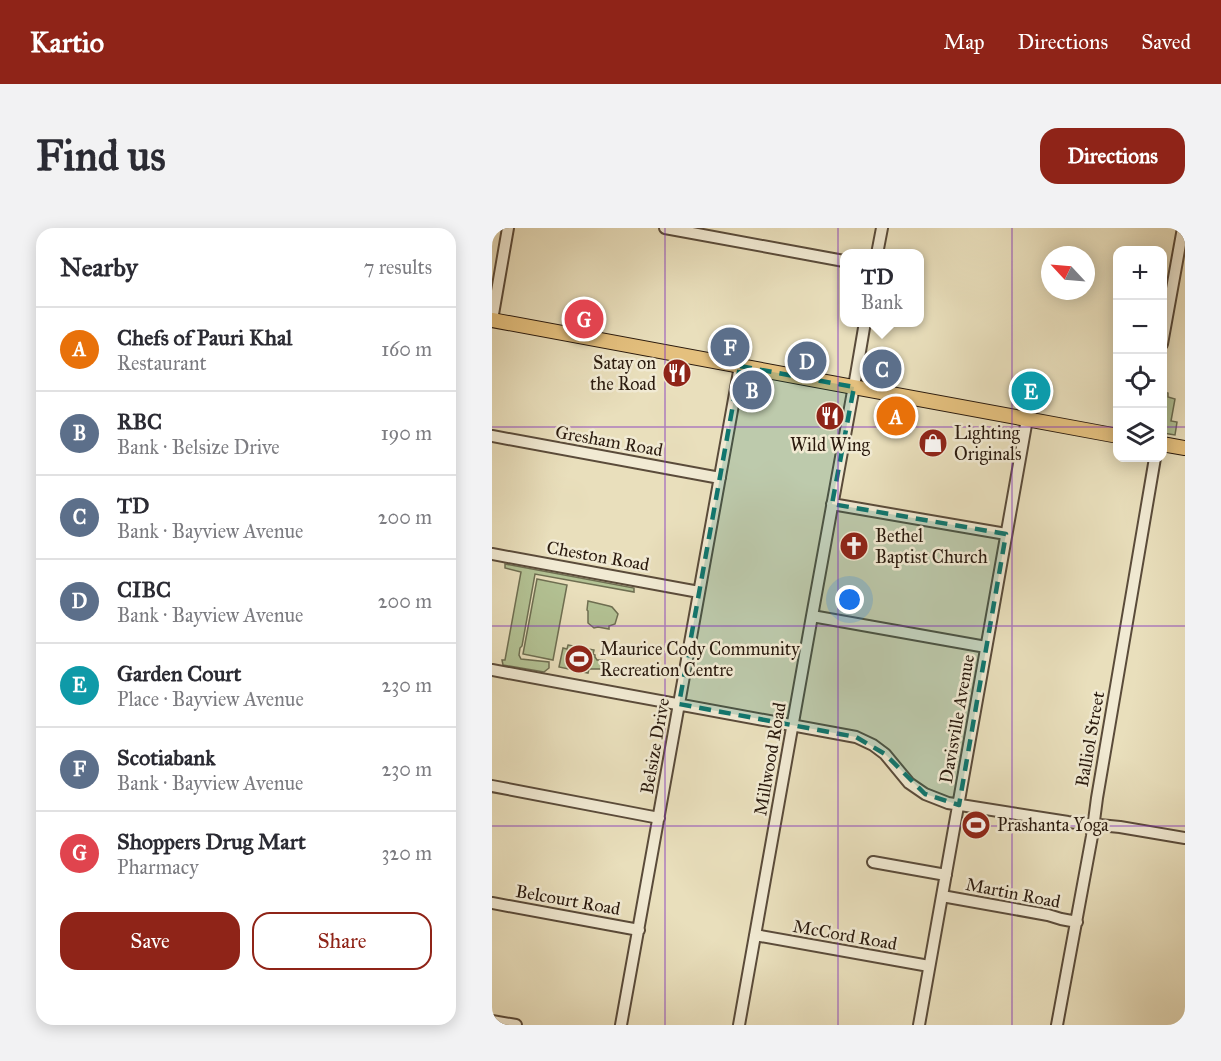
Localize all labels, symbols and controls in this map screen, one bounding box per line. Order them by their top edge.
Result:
text: Kartio [30,25,104,60]
text: Map [944,29,985,55]
text: Directions [1018,29,1108,55]
text: Saved [1141,29,1191,55]
button: Directions [1040,128,1185,184]
text: Find us [36,130,166,182]
north arrow [1041,246,1095,300]
map controls [1113,246,1167,462]
button: + [1113,246,1167,300]
popup [840,249,924,327]
text: Nearby [60,251,138,283]
text: 7 results [364,255,432,279]
text: TD [861,263,894,290]
text: Bank [861,290,903,314]
pin: G [564,296,604,341]
button: − [1113,300,1167,354]
text: Chefs of Pauri Khal [117,324,292,351]
pin: F [710,324,750,370]
text: A [73,337,86,361]
text: 160 m [381,337,432,361]
pin: D [788,338,826,384]
pin: C [862,346,902,392]
text: Restaurant [117,351,207,375]
place label: Satay on the Road [590,352,656,395]
button: locate [1113,354,1167,408]
restaurant icon: Satay on the Road [661,357,693,389]
pin: B [732,368,772,412]
pin: E [1012,368,1050,414]
pin: A [876,394,916,438]
restaurant icon: Wild Wing [814,400,846,432]
text: RBC [117,408,162,435]
button: layers [1113,408,1167,462]
text: B [73,421,86,445]
text: 190 m [381,421,432,445]
street label: Gresham Road [554,421,664,461]
place label: Lighting Originals [954,422,1022,466]
shop icon: Lighting Originals [917,427,949,459]
place label: Wild Wing [790,434,871,457]
text: Bank · Belsize Drive [117,435,280,459]
text: TD [117,492,149,519]
text: C [73,505,86,529]
text: 200 m [378,505,432,529]
text: Bank · Bayview Avenue [117,519,303,543]
place label: Bethel Baptist Church [875,525,988,568]
church icon: Bethel Baptist Church [838,530,870,562]
street label: Cheston Road [545,536,651,576]
text: CIBC [117,576,171,603]
your location [835,585,864,614]
text: D [72,589,87,613]
text: 200 m [378,589,432,613]
text: Bank · Bayview Avenue [117,603,303,627]
place label: Maurice Cody Community Recreation Centre [600,638,800,681]
sports icon: Maurice Cody Community Recreation Centre [563,643,595,675]
street label: Davisville Avenue [935,653,979,785]
text: Garden Court [117,660,241,687]
text: E [72,673,87,697]
text: 230 m [381,673,432,697]
text: Place · Bayview Avenue [117,687,304,711]
street label: Balliol Street [1071,689,1109,789]
street label: Belsize Drive [636,696,674,796]
street label: Millwood Road [749,701,791,817]
text: Scotiabank [117,744,215,771]
text: F [73,757,86,781]
text: 230 m [381,757,432,781]
text: Bank · Bayview Avenue [117,771,303,795]
sports icon: Prashanta Yoga [960,809,992,841]
place label: Prashanta Yoga [997,814,1109,837]
text: Shoppers Drug Mart [117,828,306,855]
text: G [72,841,87,865]
text: 320 m [381,841,432,865]
text: Pharmacy [117,855,199,879]
street label: Martin Road [964,873,1062,913]
street label: Belcourt Road [514,880,622,920]
button: Save [60,912,240,970]
button: Share [252,912,432,970]
street label: McCord Road [791,915,899,955]

